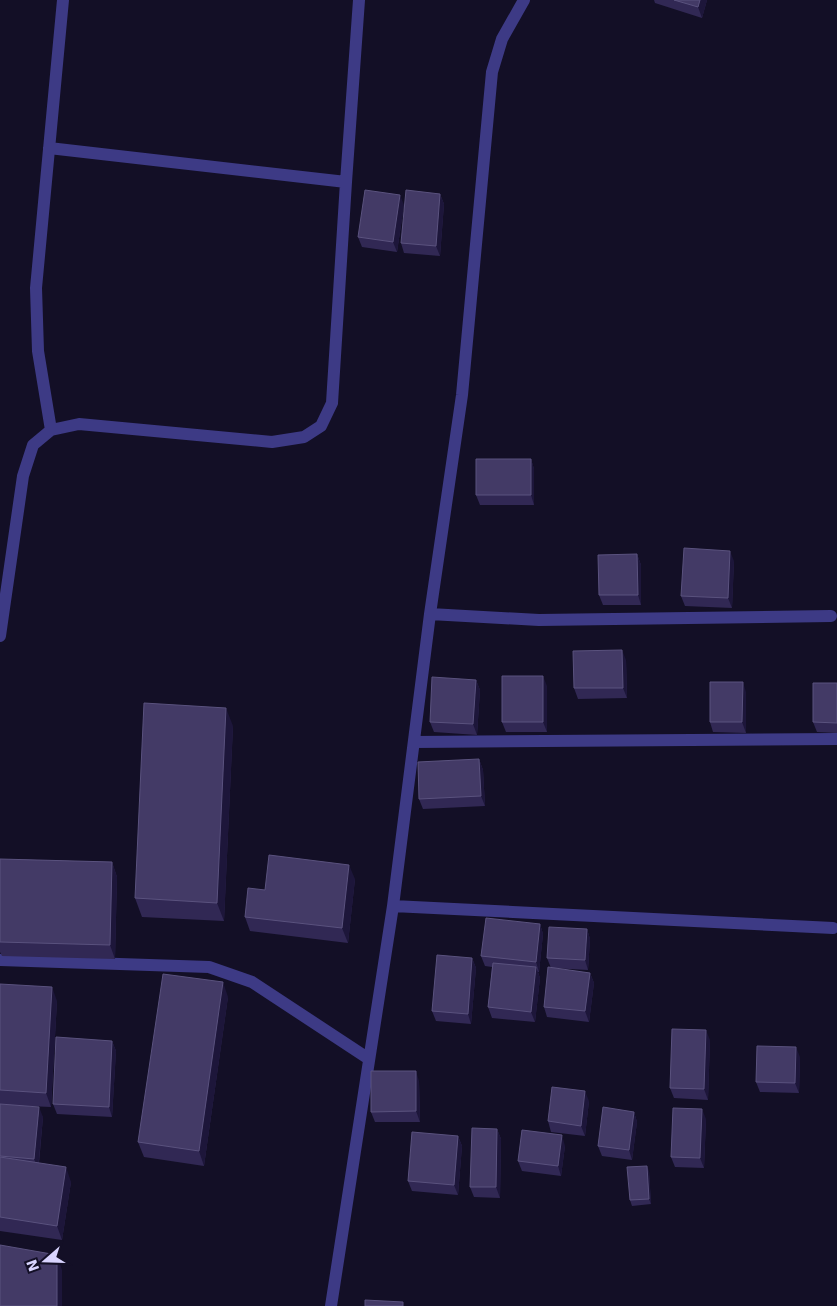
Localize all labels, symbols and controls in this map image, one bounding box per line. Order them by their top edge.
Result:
north arrow [20,1236,70,1286]
text: N [23,1257,42,1274]

